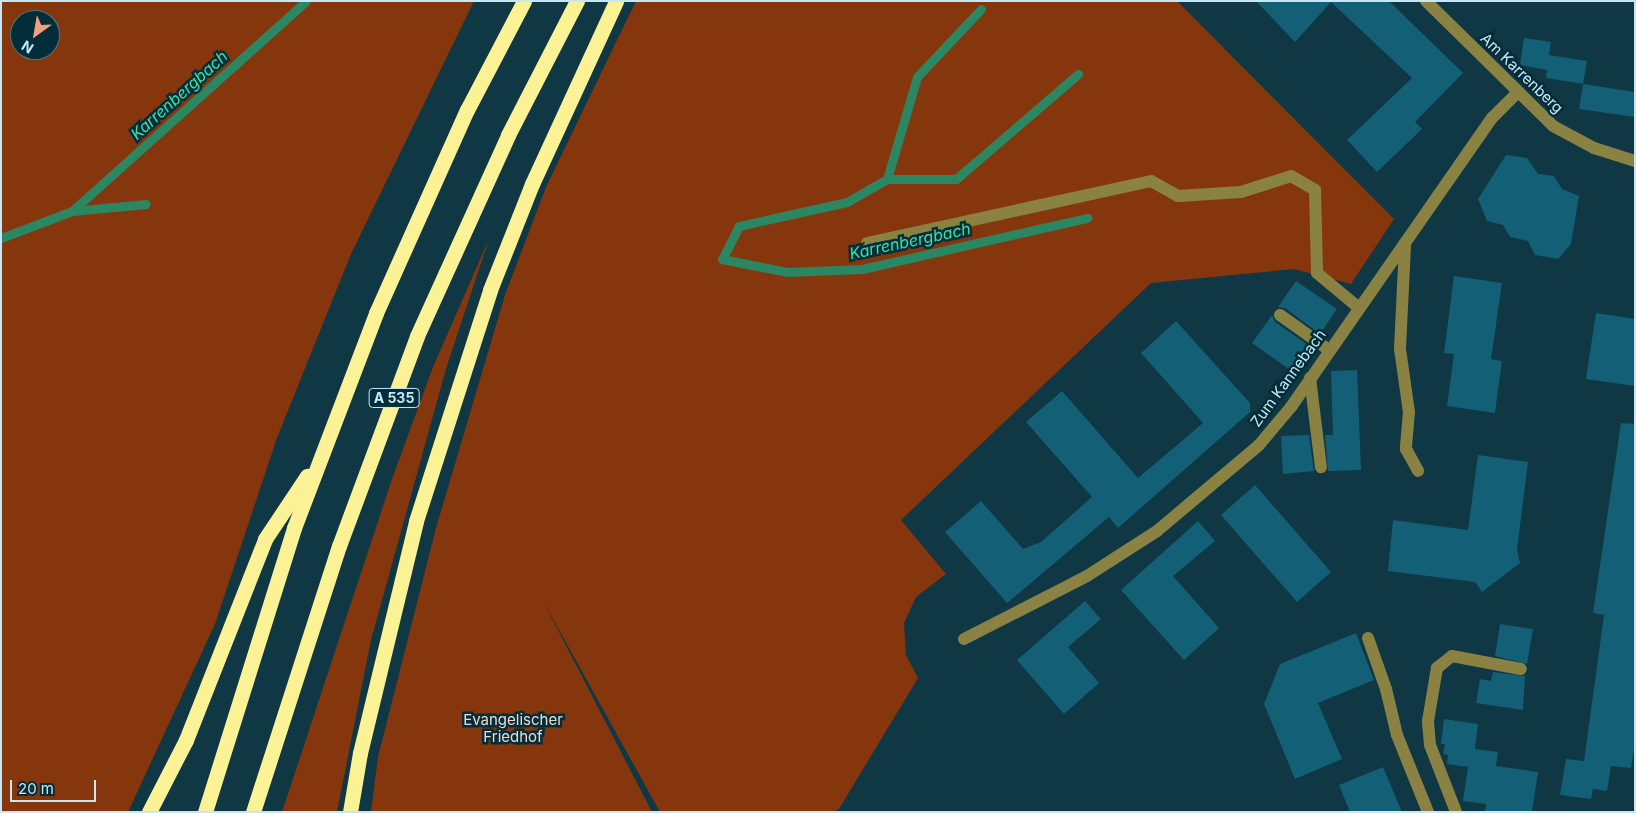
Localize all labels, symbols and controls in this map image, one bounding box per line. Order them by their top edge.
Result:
north arrow [10,10,60,60]
street label: Am Karrenberg [1477,29,1567,117]
text: N [18,37,36,57]
water label: Karrenbergbach [127,47,231,143]
water label: Karrenbergbach [848,219,972,263]
street label: Zum Kannebach [1247,326,1329,430]
road number: A 535 [368,386,420,409]
park label: Evangelischer Friedhof [463,710,563,745]
scale bar [12,770,99,802]
text: 20 m [18,779,54,798]

